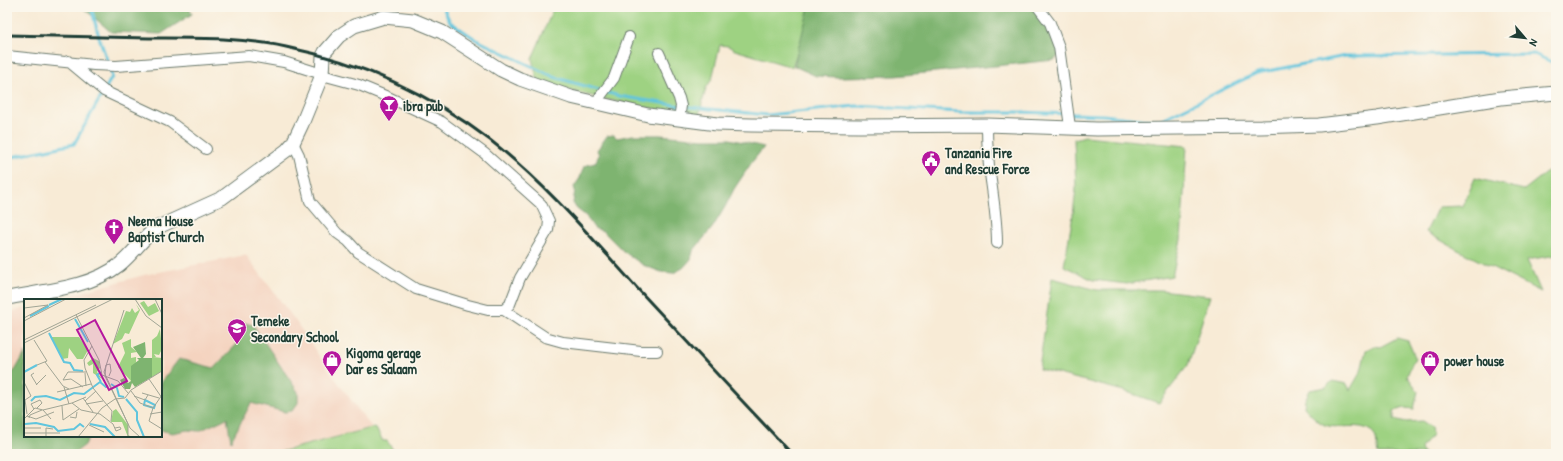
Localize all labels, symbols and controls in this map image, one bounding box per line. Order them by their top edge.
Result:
north arrow [1505,18,1545,58]
text: N [1526,37,1541,49]
bar icon: ibra pub [378,94,400,122]
place label: ibra pub [403,96,444,117]
place label: Tanzania Fire and Rescue Force [944,143,1030,178]
public building icon: Tanzania Fire and Rescue Force [920,149,942,177]
place label: Neema House Baptist Church [128,211,204,248]
church icon: Neema House Baptist Church [103,217,125,245]
inset map [24,299,162,437]
place label: Temeke Secondary School [250,311,339,348]
school or university icon: Temeke Secondary School [226,317,248,345]
place label: Kigoma gerage Dar es Salaam [346,343,421,378]
shop icon: Kigoma gerage Dar es Salaam [321,349,343,377]
shop icon: power house [1419,349,1441,377]
place label: power house [1444,351,1505,372]

